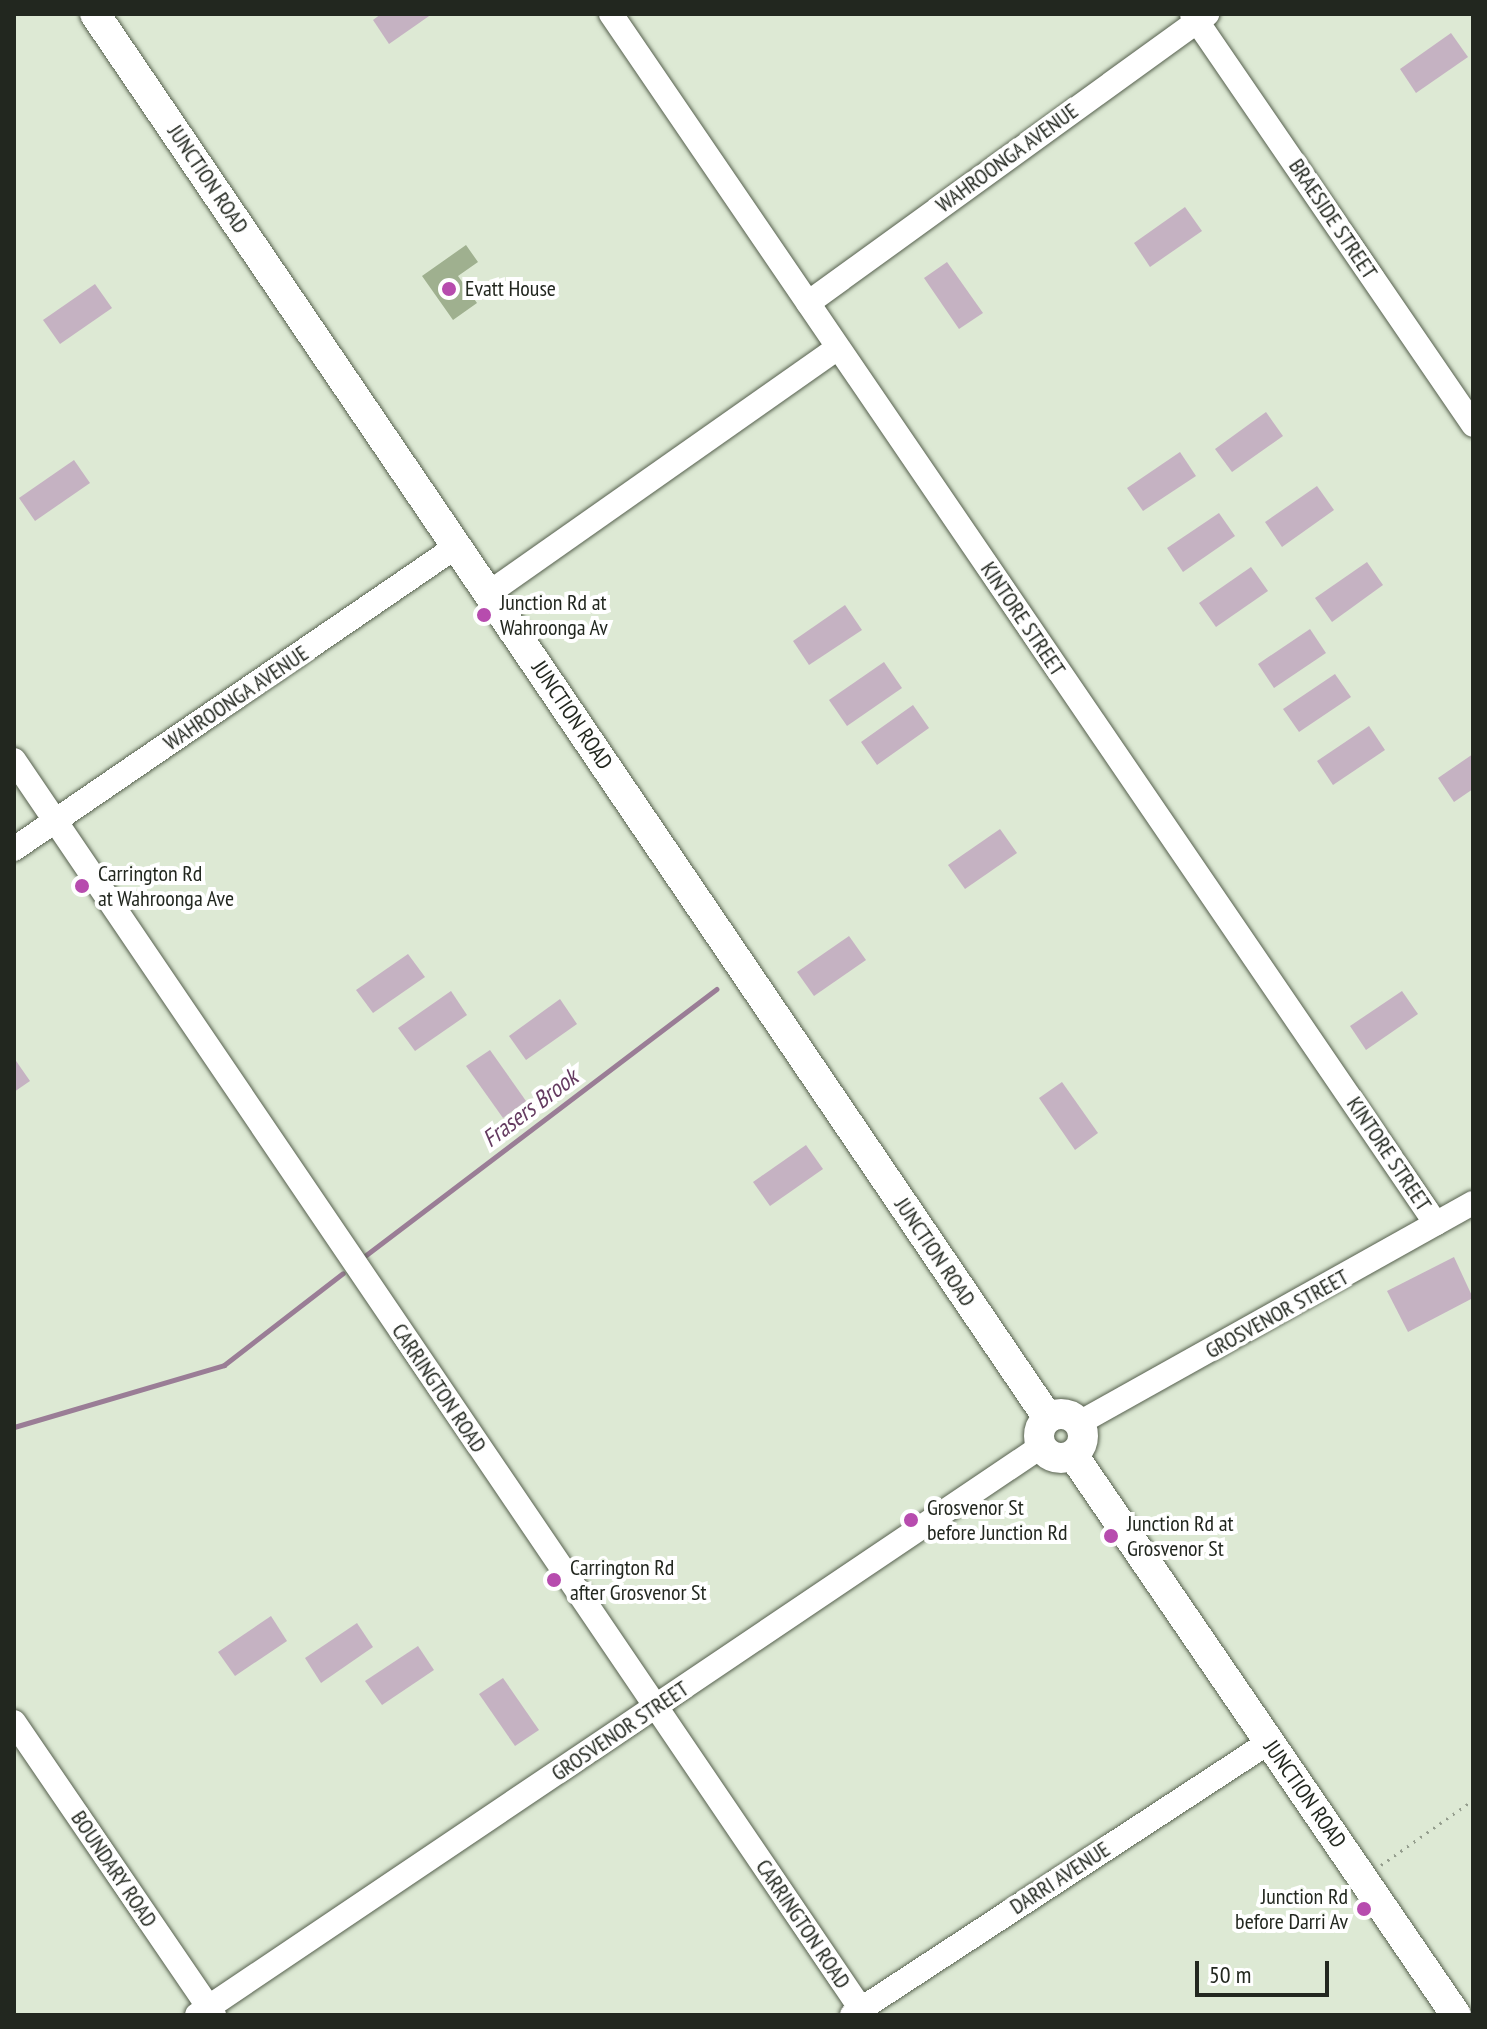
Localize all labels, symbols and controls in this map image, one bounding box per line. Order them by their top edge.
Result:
street label: WAHROONGA AVENUE [930,97,1084,219]
street label: JUNCTION ROAD [162,120,254,238]
street label: BRAESIDE STREET [1283,154,1383,284]
place label: Evatt House [465,276,556,302]
marker: Evatt House [440,280,458,298]
street label: KINTORE STREET [975,557,1071,681]
place label: Junction Rd at Wahroonga Av [500,589,608,640]
marker: Junction Rd at Wahroonga Av [475,606,493,624]
street label: WAHROONGA AVENUE [158,639,314,757]
street label: JUNCTION ROAD [526,656,618,774]
place label: Carrington Rd at Wahroonga Ave [98,860,235,912]
marker: Carrington Rd at Wahroonga Ave [73,877,91,895]
water label: Frasers Brook [477,1063,583,1153]
street label: KINTORE STREET [1341,1092,1437,1216]
street label: JUNCTION ROAD [889,1193,981,1311]
street label: GROSVENOR STREET [1201,1264,1353,1364]
street label: CARRINGTON ROAD [386,1318,492,1458]
place label: Grosvenor St before Junction Rd [927,1494,1067,1546]
place label: Junction Rd at Grosvenor St [1127,1510,1234,1562]
marker: Grosvenor St before Junction Rd [902,1511,920,1529]
marker: Junction Rd at Grosvenor St [1102,1527,1120,1545]
place label: Carrington Rd after Grosvenor St [570,1554,707,1606]
marker: Carrington Rd after Grosvenor St [545,1571,563,1589]
street label: GROSVENOR STREET [546,1675,694,1787]
street label: JUNCTION ROAD [1258,1735,1352,1853]
street label: BOUNDARY ROAD [65,1806,163,1932]
street label: DARRI AVENUE [1005,1836,1115,1920]
street label: CARRINGTON ROAD [750,1854,856,1994]
place label: Junction Rd before Darri Av [1235,1883,1348,1934]
marker: Junction Rd before Darri Av [1355,1900,1373,1918]
scale bar [1199,1945,1333,1995]
text: 50 m [1209,1959,1251,1990]

